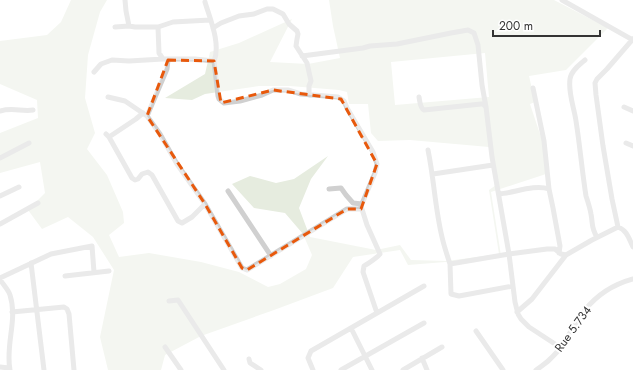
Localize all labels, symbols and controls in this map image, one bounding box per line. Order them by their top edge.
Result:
scale bar [493,12,600,38]
text: 200 m [499,17,533,35]
street label: Rue 5.734 [550,302,596,356]

